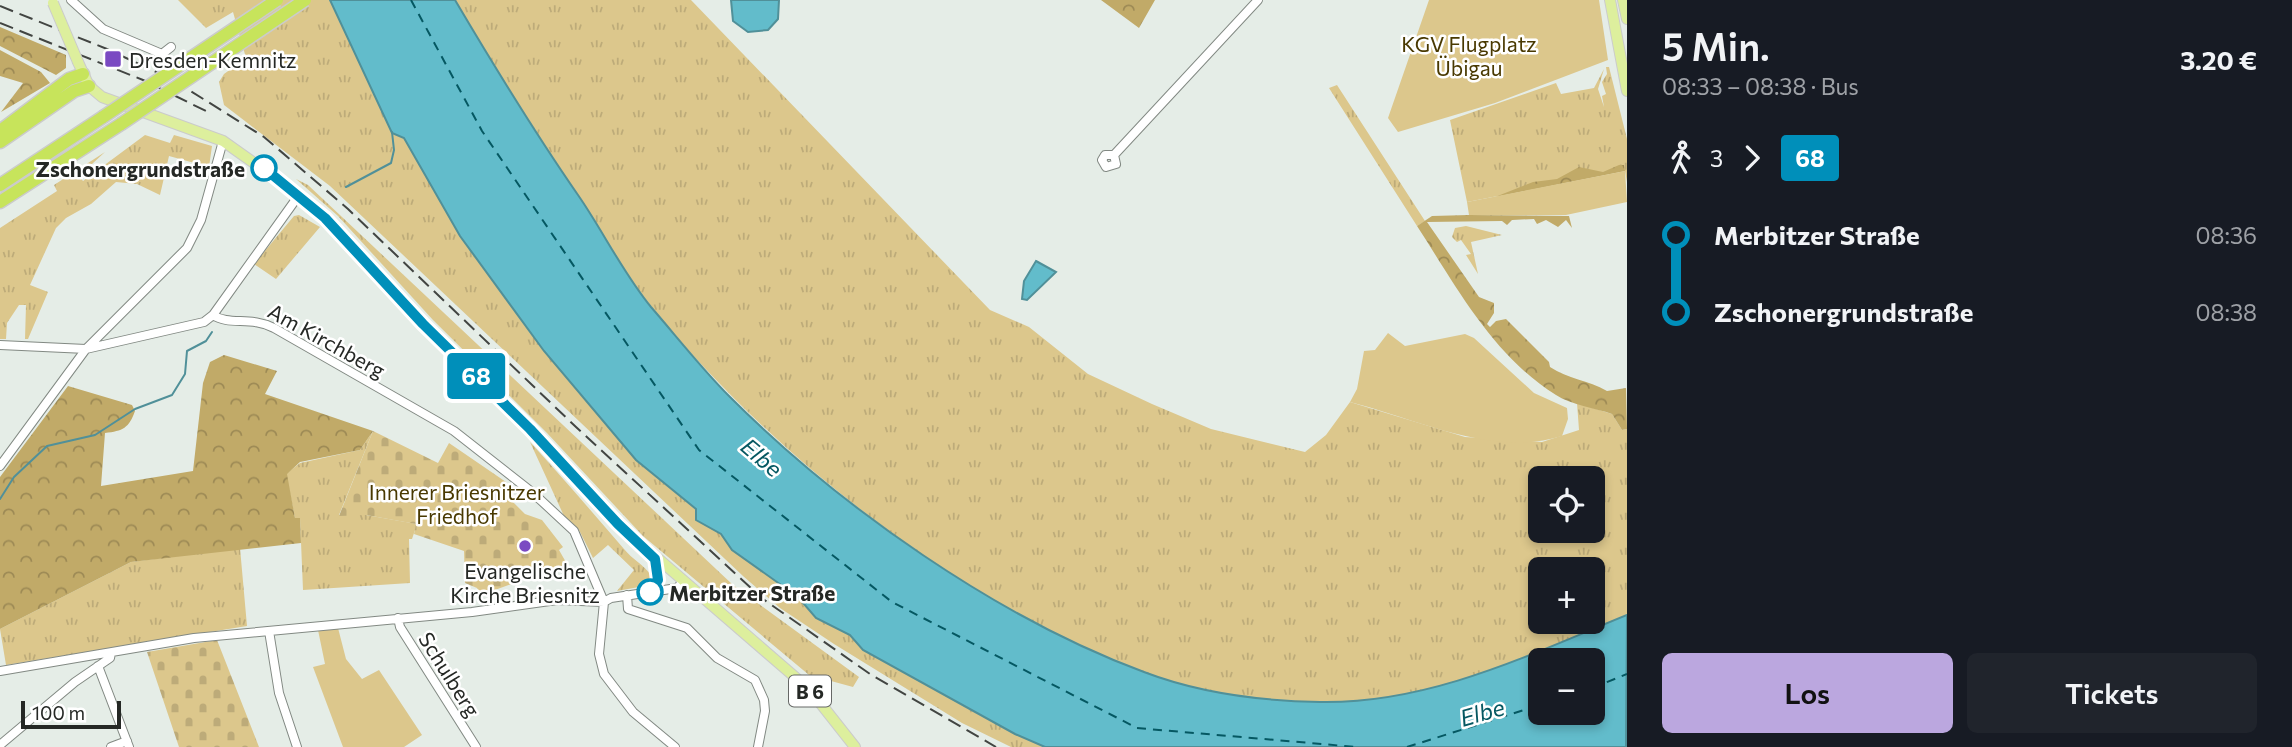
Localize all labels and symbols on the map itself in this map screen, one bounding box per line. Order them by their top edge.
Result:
park label: KGV Flugplatz Übigau [1401,31,1537,80]
place label: Dresden-Kemnitz [129,47,296,72]
marker: Dresden-Kemnitz [103,49,123,69]
marker: Zschonergrundstraße [251,155,277,181]
place label: Zschonergrundstraße [35,156,245,181]
street label: Am Kirchberg [264,298,390,382]
line badge: 68 [444,353,508,399]
water label: Elbe [736,432,788,482]
park label: Innerer Briesnitzer Friedhof [369,479,545,528]
marker: Evangelische Kirche Briesnitz [517,538,533,554]
place label: Evangelische Kirche Briesnitz [450,558,600,607]
marker: Merbitzer Straße [637,579,663,605]
place label: Merbitzer Straße [669,580,835,605]
street label: Schulberg [414,627,486,721]
road number: B 6 [789,676,831,706]
water label: Elbe [1456,692,1508,732]
scale bar [21,698,121,730]

